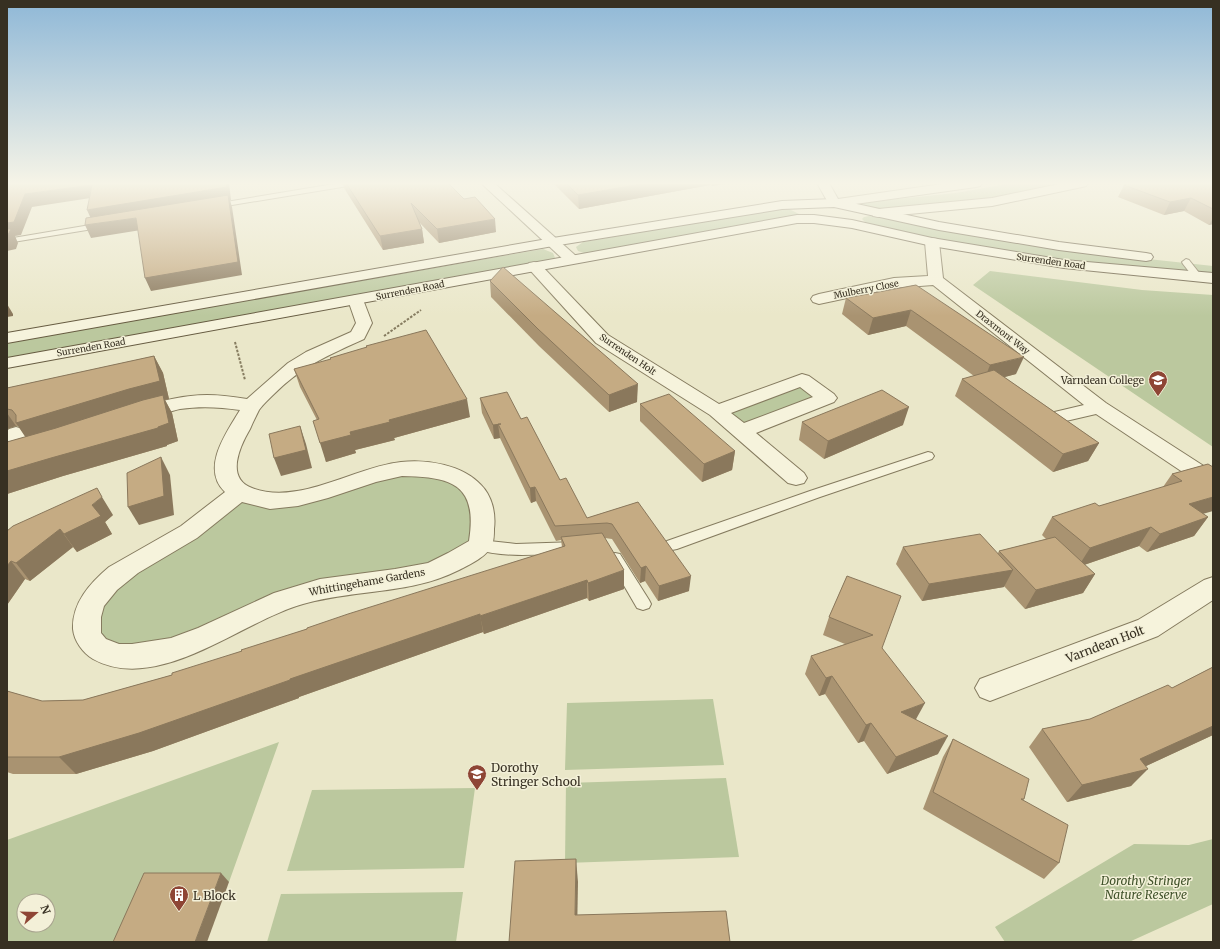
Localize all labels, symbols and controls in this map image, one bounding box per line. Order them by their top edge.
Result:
street label: Surrenden Road [1016,251,1087,271]
street label: Mulberry Close [833,277,900,301]
street label: Surrenden Road [375,278,446,302]
street label: Draxmont Way [974,308,1033,357]
street label: Surrenden Holt [598,331,659,377]
street label: Surrenden Road [56,335,127,358]
school or university icon: Varndean College [1147,369,1169,397]
place label: Varndean College [1060,374,1144,387]
street label: Whittingehame Gardens [307,565,426,599]
street label: Varndean Holt [1063,622,1147,666]
place label: Dorothy Stringer School [491,760,581,789]
school or university icon: Dorothy Stringer School [466,763,488,791]
park label: Dorothy Stringer Nature Reserve [1100,873,1192,902]
building icon: L Block [168,884,190,912]
place label: L Block [193,888,236,903]
north arrow [16,893,56,933]
text: N [37,903,54,916]

